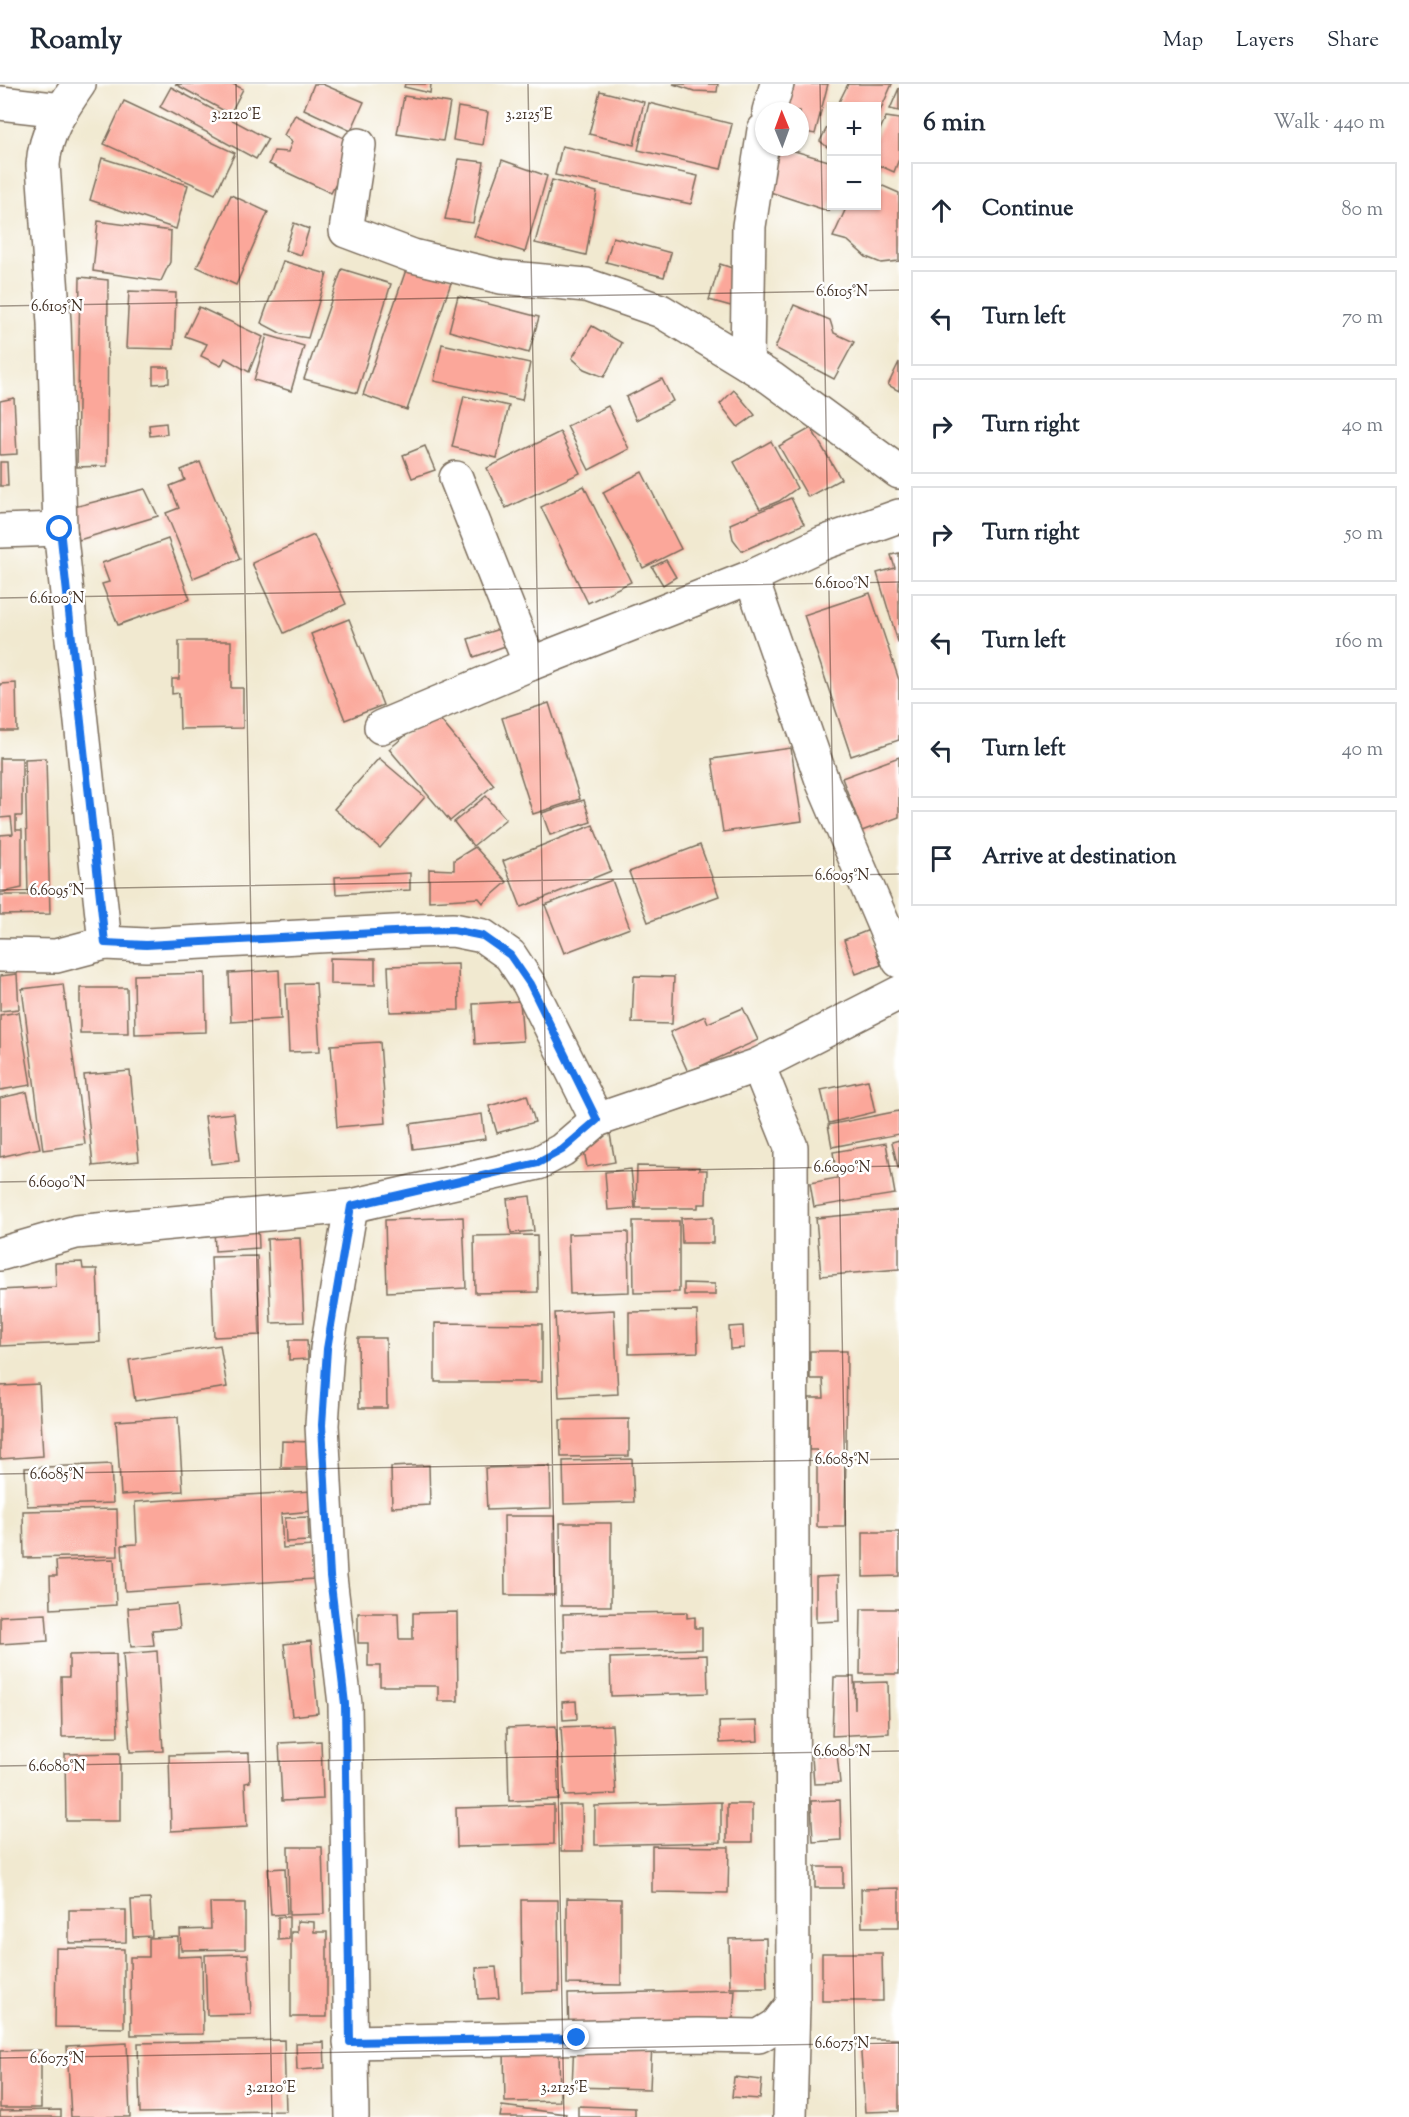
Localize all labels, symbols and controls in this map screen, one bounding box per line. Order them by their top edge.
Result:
text: Roamly [30,21,122,61]
text: Map [1163,26,1203,56]
text: Layers [1236,26,1294,56]
text: Share [1327,26,1379,56]
north arrow [755,102,809,156]
map controls [827,102,881,210]
button: + [827,102,881,156]
text: 3.2120°E [211,105,261,126]
text: 3.2125°E [505,105,553,126]
text: 6 min [923,105,986,142]
text: Walk · 440 m [1273,109,1385,138]
button: − [827,156,881,210]
icon: ahead [925,194,958,227]
text: Continue [982,194,1073,226]
text: 80 m [1342,196,1383,225]
text: 6.6105°N [816,282,868,303]
text: 6.6105°N [31,297,83,318]
icon: left [925,302,958,335]
text: Turn left [982,302,1065,334]
text: 70 m [1342,304,1383,333]
icon: right [925,410,958,443]
text: Turn right [982,410,1079,442]
text: 40 m [1342,412,1383,441]
route start [46,515,72,541]
icon: right [925,518,958,551]
text: Turn right [982,518,1079,550]
text: 50 m [1345,520,1383,549]
text: 6.6100°N [815,574,869,595]
text: 6.6100°N [30,589,84,610]
icon: left [925,626,958,659]
text: Turn left [982,626,1065,658]
text: 160 m [1335,628,1383,657]
icon: left [925,734,958,767]
text: Turn left [982,734,1065,766]
text: 40 m [1342,736,1383,765]
icon: arrive [925,842,958,875]
text: Arrive at destination [982,842,1177,874]
text: 6.6095°N [815,866,869,887]
text: 6.6095°N [30,881,84,902]
text: 6.6090°N [814,1158,870,1179]
text: 6.6090°N [29,1173,85,1194]
text: 6.6085°N [815,1450,869,1471]
text: 6.6085°N [30,1465,84,1486]
text: 6.6080°N [813,1742,871,1763]
text: 6.6080°N [28,1757,86,1778]
route end [563,2024,589,2050]
text: 6.6075°N [815,2034,869,2055]
text: 6.6075°N [30,2049,84,2070]
text: 3.2120°E [246,2078,296,2099]
text: 3.2125°E [540,2078,588,2099]

